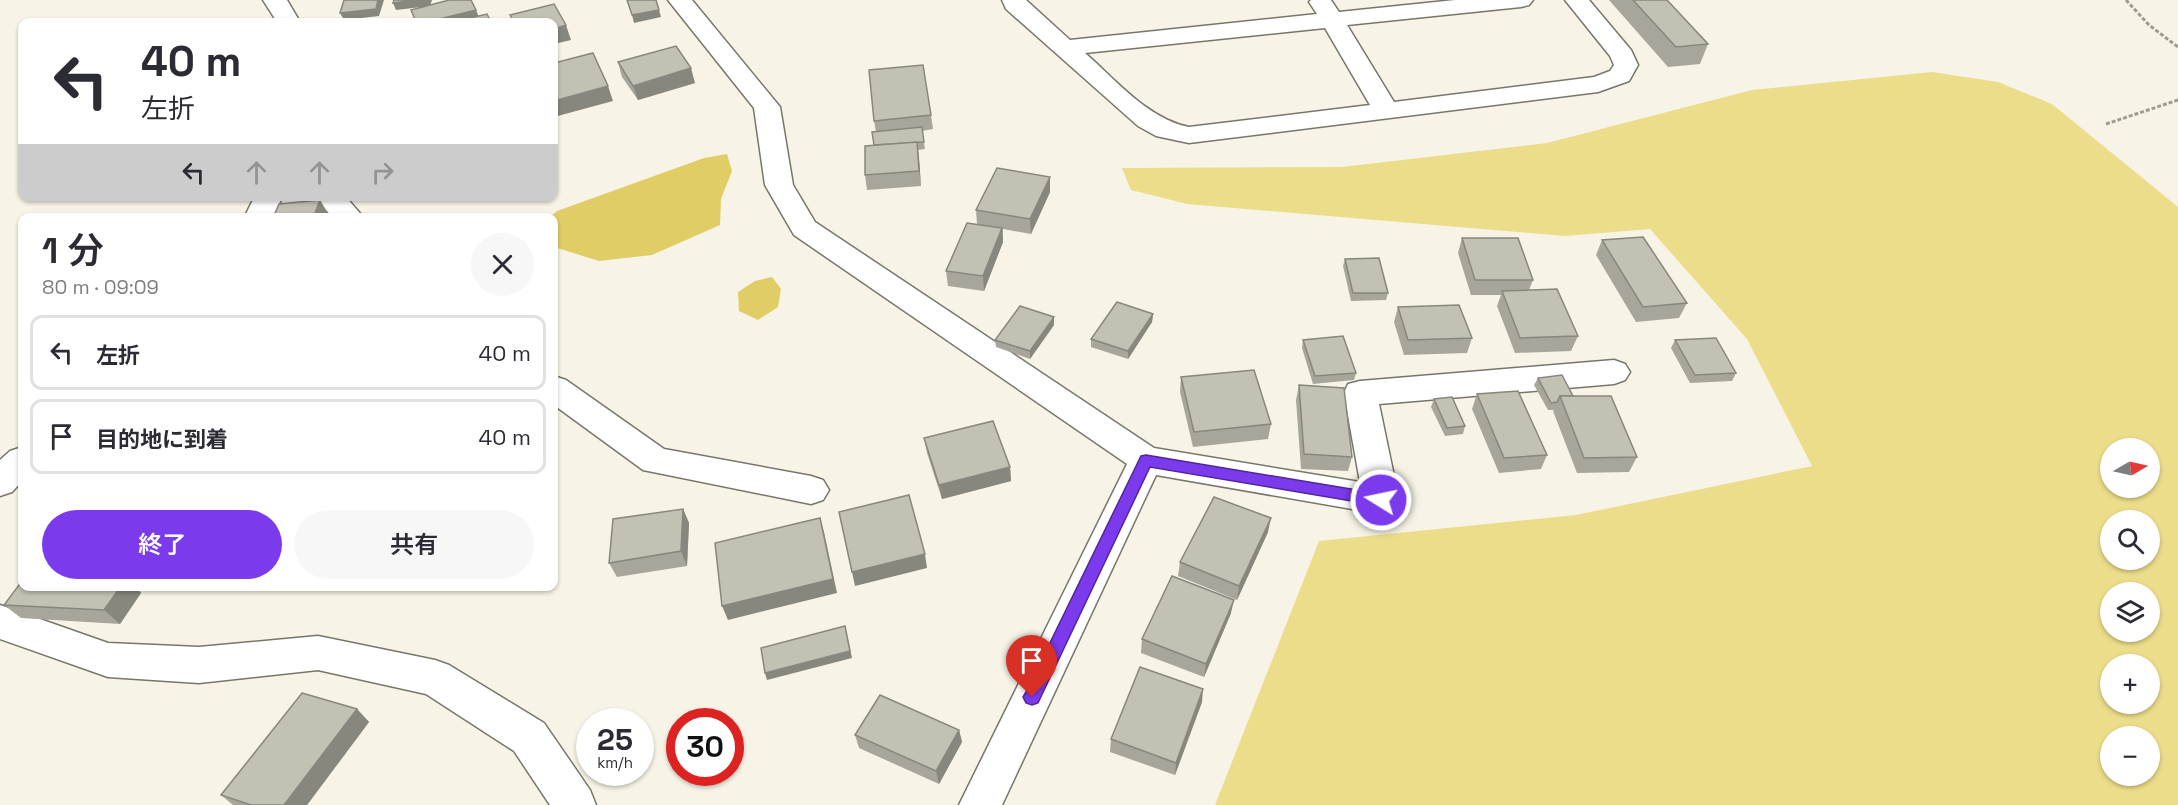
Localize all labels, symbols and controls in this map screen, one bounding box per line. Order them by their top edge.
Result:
text: 40 m [141,35,241,88]
icon: left [42,42,120,120]
text: 左折 [141,91,195,126]
icon: left [177,156,210,189]
icon: ahead [240,156,273,189]
icon: ahead [303,156,336,189]
icon: right [366,156,399,189]
text: 1 分 [42,228,103,274]
button: close [471,233,534,296]
text: 80 m · 09:09 [42,274,159,300]
icon: left [45,336,78,369]
text: 40 m [479,339,531,367]
text: 左折 [96,341,140,369]
icon: arrive [45,420,78,453]
text: 40 m [479,423,531,451]
text: 目的地に到着 [96,425,228,453]
north arrow [2100,438,2160,498]
map controls [2100,438,2160,786]
position arrow [1349,468,1413,532]
button: 終了 [42,510,282,579]
button: 共有 [294,510,534,579]
button: search [2100,510,2160,570]
button: layers [2100,582,2160,642]
pin [1006,635,1057,697]
icon: arrive [1015,644,1048,677]
button: + [2100,654,2160,714]
speed limit sign: 30 [666,708,744,786]
text: 25 [597,720,633,759]
button: − [2100,726,2160,786]
text: km/h [597,753,633,772]

